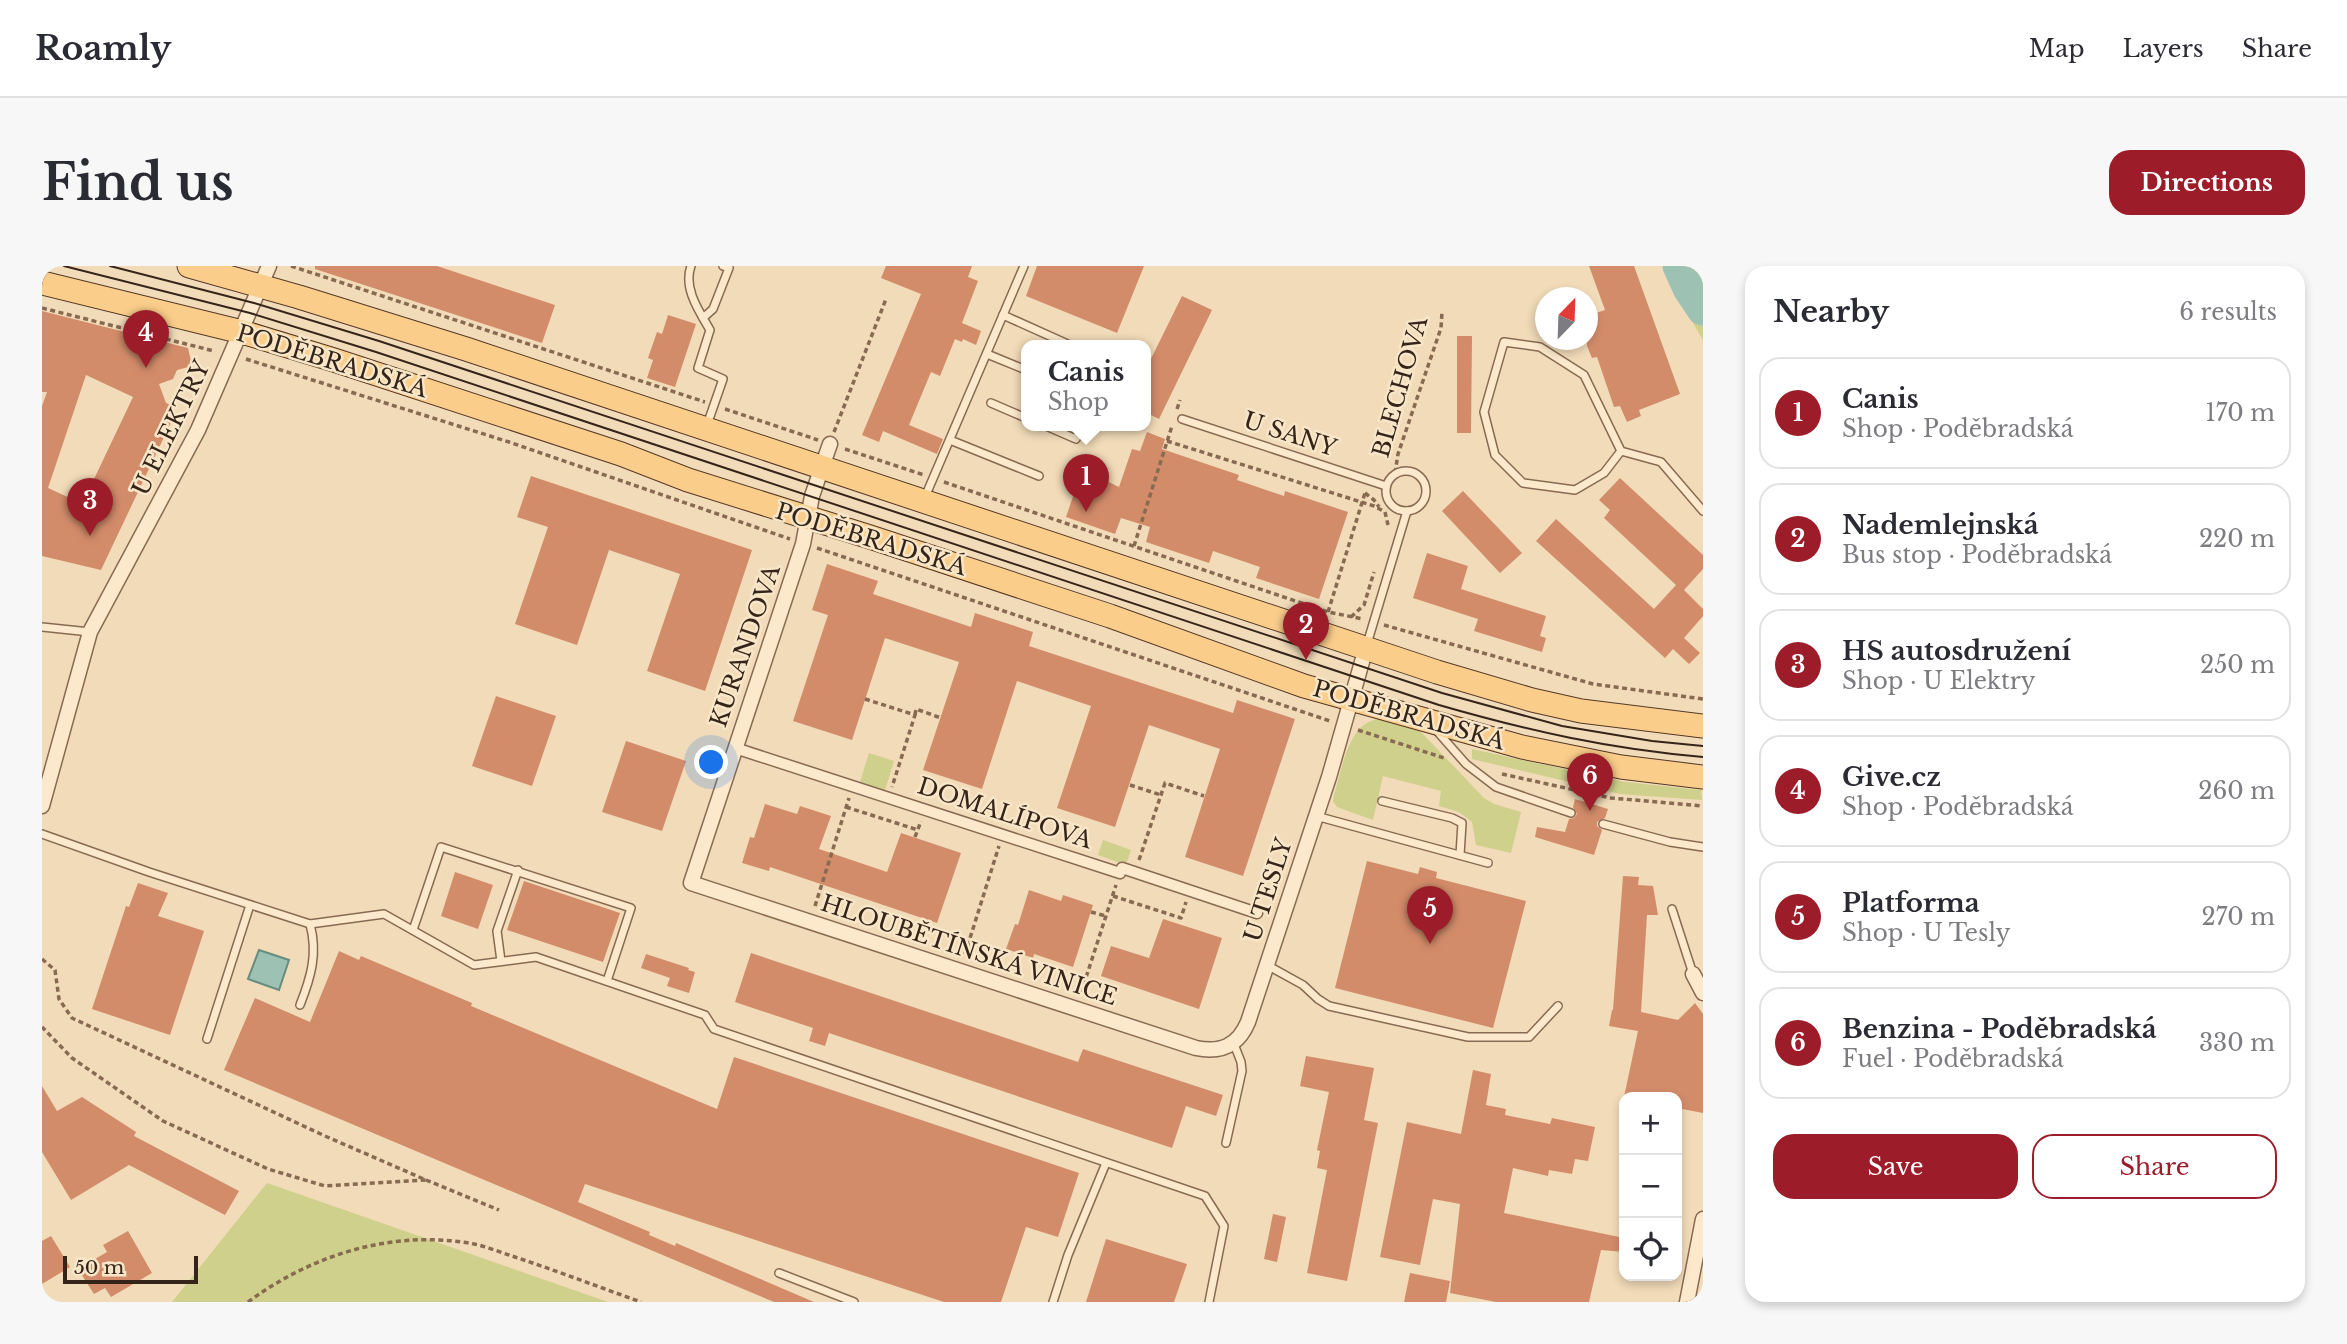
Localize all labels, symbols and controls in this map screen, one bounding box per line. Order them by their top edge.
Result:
text: Roamly [35,28,171,69]
text: Map [2029,34,2085,63]
text: Layers [2123,34,2204,63]
text: Share [2242,34,2312,63]
button: Directions [2109,150,2305,215]
text: Find us [42,152,234,213]
north arrow [1535,287,1598,350]
text: Nearby [1773,293,1889,330]
text: 6 results [2179,298,2277,326]
pin: 4 [123,310,169,368]
street label: BLECHOVA [1366,312,1434,461]
street label: PODĚBRADSKÁ [233,318,432,404]
popup [1021,340,1151,431]
street label: U ELEKTRY [126,356,216,500]
text: Canis [1048,356,1124,388]
text: Canis [1842,383,1919,415]
text: Shop [1048,388,1109,416]
text: 1 [1793,399,1803,427]
text: 170 m [2205,399,2275,427]
street label: U SANY [1240,406,1340,462]
text: Shop · Poděbradská [1842,415,2074,443]
pin: 1 [1063,454,1109,512]
pin: 3 [67,478,113,536]
street label: PODĚBRADSKÁ [772,496,971,582]
text: Nademlejnská [1842,509,2039,541]
text: 2 [1791,525,1805,553]
text: 220 m [2199,525,2275,553]
text: Bus stop · Poděbradská [1842,541,2112,569]
street label: KURANDOVA [704,560,786,731]
pin: 2 [1283,602,1329,660]
text: HS autosdružení [1842,635,2071,667]
text: 3 [1791,651,1805,679]
text: 250 m [2200,651,2275,679]
text: Shop · U Elektry [1842,667,2035,695]
street label: PODĚBRADSKÁ [1310,673,1510,756]
your location [694,745,728,779]
pin: 6 [1567,753,1613,811]
text: Give.cz [1842,761,1941,793]
street label: DOMALÍPOVA [914,771,1097,855]
text: 4 [1790,777,1806,805]
text: 260 m [2198,777,2275,805]
text: Shop · Poděbradská [1842,793,2074,821]
street label: U TESLY [1238,834,1298,945]
pin: 5 [1407,886,1453,944]
text: Platforma [1842,887,1980,919]
street label: HLOUBĚTÍNSKÁ VINICE [817,888,1121,1011]
text: 5 [1791,903,1805,931]
text: 270 m [2202,903,2275,931]
text: Shop · U Tesly [1842,919,2010,947]
text: Benzina - Poděbradská [1842,1013,2157,1045]
text: 6 [1790,1029,1806,1057]
text: 330 m [2199,1029,2275,1057]
text: Fuel · Poděbradská [1842,1045,2064,1073]
map controls [1619,1092,1682,1281]
button: + [1619,1092,1682,1155]
button: Save [1773,1134,2018,1199]
button: Share [2032,1134,2277,1199]
button: − [1619,1155,1682,1218]
button: locate [1619,1218,1682,1281]
scale bar [63,1253,198,1285]
text: 50 m [74,1256,124,1279]

